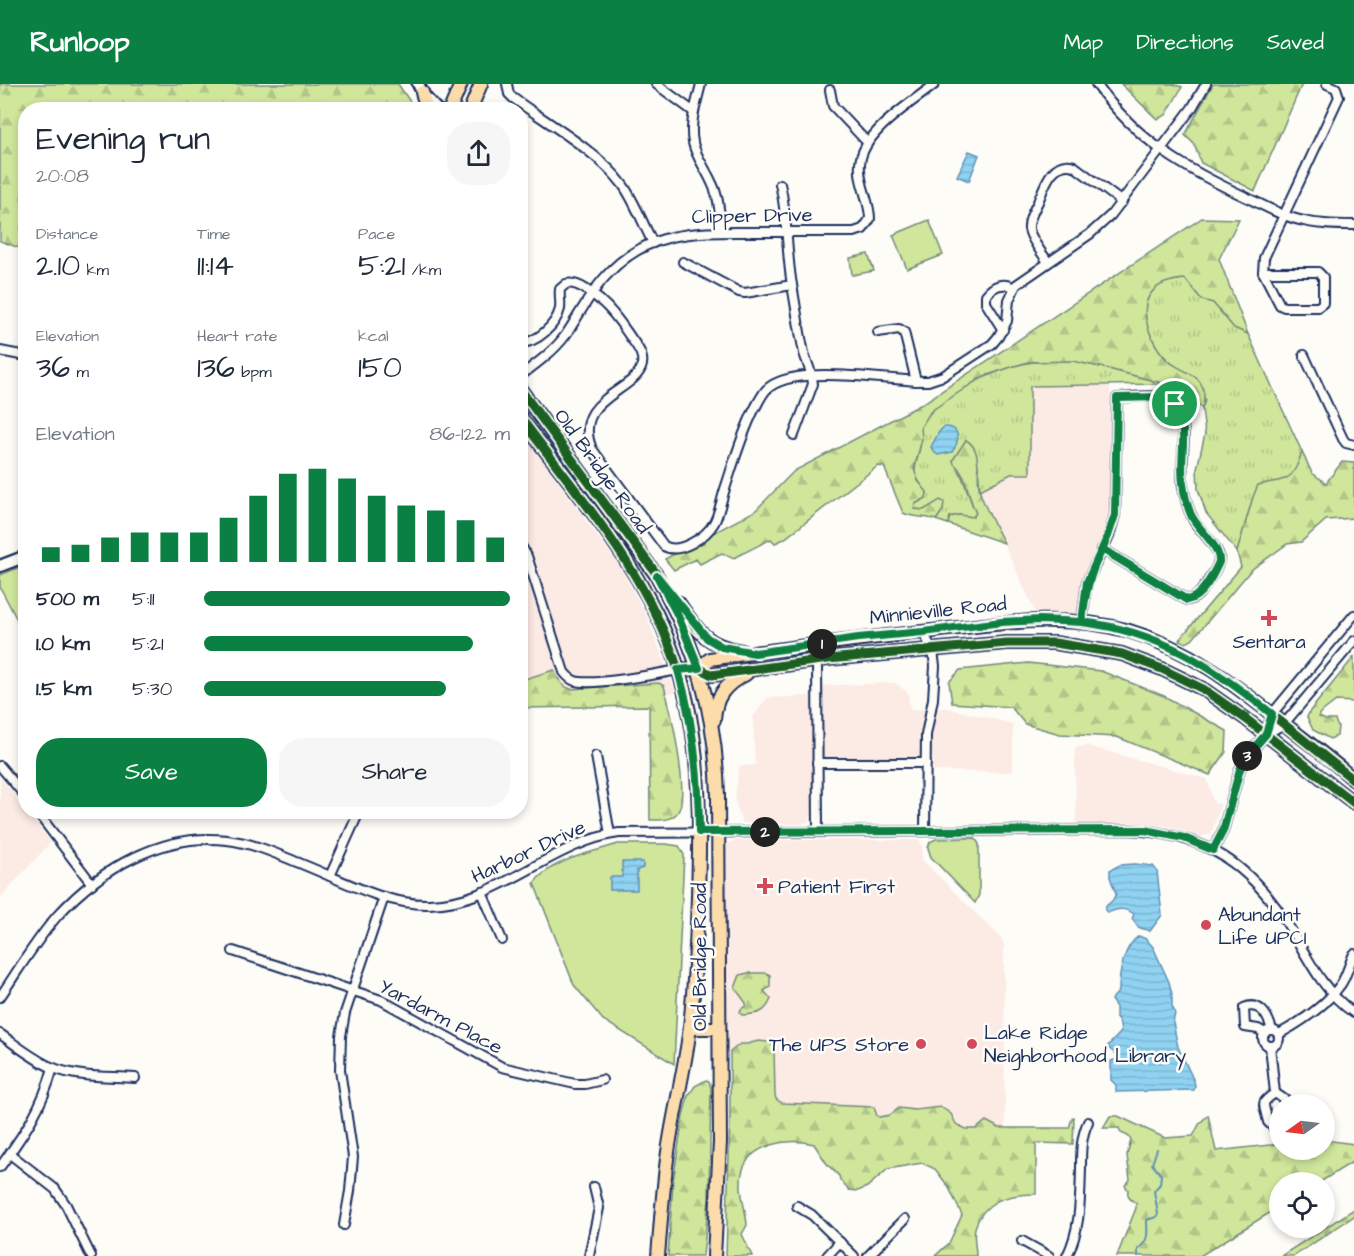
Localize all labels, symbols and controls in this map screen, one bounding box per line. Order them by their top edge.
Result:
text: Runloop [30,23,130,62]
text: Map [1063,28,1103,57]
text: Directions [1136,28,1234,57]
text: Saved [1267,28,1324,57]
text: Evening run [36,116,210,162]
button: share [447,122,510,185]
text: 20:08 [36,162,89,190]
street label: Clipper Drive [691,201,813,231]
text: Distance [36,223,98,245]
text: Time [197,223,231,245]
text: Pace [358,223,395,245]
text: 2.10 [36,245,80,287]
text: 11:14 [197,245,234,287]
text: 5:21 [358,245,405,287]
text: km [80,259,109,281]
text: /km [405,259,441,281]
text: Elevation [36,325,99,347]
text: Heart rate [197,325,277,347]
text: kcal [358,325,389,347]
text: 36 [36,347,70,389]
text: 136 [197,347,235,389]
text: 150 [358,347,402,389]
text: m [70,361,89,383]
text: bpm [235,361,272,383]
pin [1149,378,1200,429]
icon: arrive [1158,387,1191,420]
street label: Old Bridge Road [546,403,657,540]
text: Elevation [36,420,115,448]
text: 86–122 m [429,420,510,448]
text: 500 m [36,585,99,613]
text: 5:11 [132,585,155,613]
street label: Minnieville Road [868,590,1008,632]
marker: Sentara [1260,609,1278,627]
place label: Sentara [1232,628,1306,656]
pin: 1 [807,629,837,659]
text: 1.0 km [36,630,90,658]
text: 5:21 [132,630,164,658]
text: 1 [821,633,823,655]
text: 1.5 km [36,675,91,703]
text: 5:30 [132,675,172,703]
button: Save [36,738,267,807]
button: Share [279,738,510,807]
pin: 3 [1232,741,1262,771]
text: 3 [1243,745,1251,767]
street label: Harbor Drive [467,813,590,891]
pin: 2 [750,817,780,847]
text: 2 [760,821,770,843]
place label: Patient First [778,873,895,901]
marker: Patient First [756,877,774,895]
street label: Old Bridge Road [686,883,715,1031]
place label: Abundant Life UPCI [1218,901,1307,952]
marker: Abundant Life UPCI [1199,918,1213,932]
street label: Yardarm Place [374,972,508,1061]
place label: Lake Ridge Neighborhood Library [984,1019,1186,1071]
place label: The UPS Store [769,1031,909,1059]
marker: The UPS Store [914,1037,928,1051]
marker: Lake Ridge Neighborhood Library [965,1037,979,1051]
north arrow [1269,1094,1335,1160]
map controls [1269,1094,1335,1238]
button: locate [1269,1172,1335,1238]

